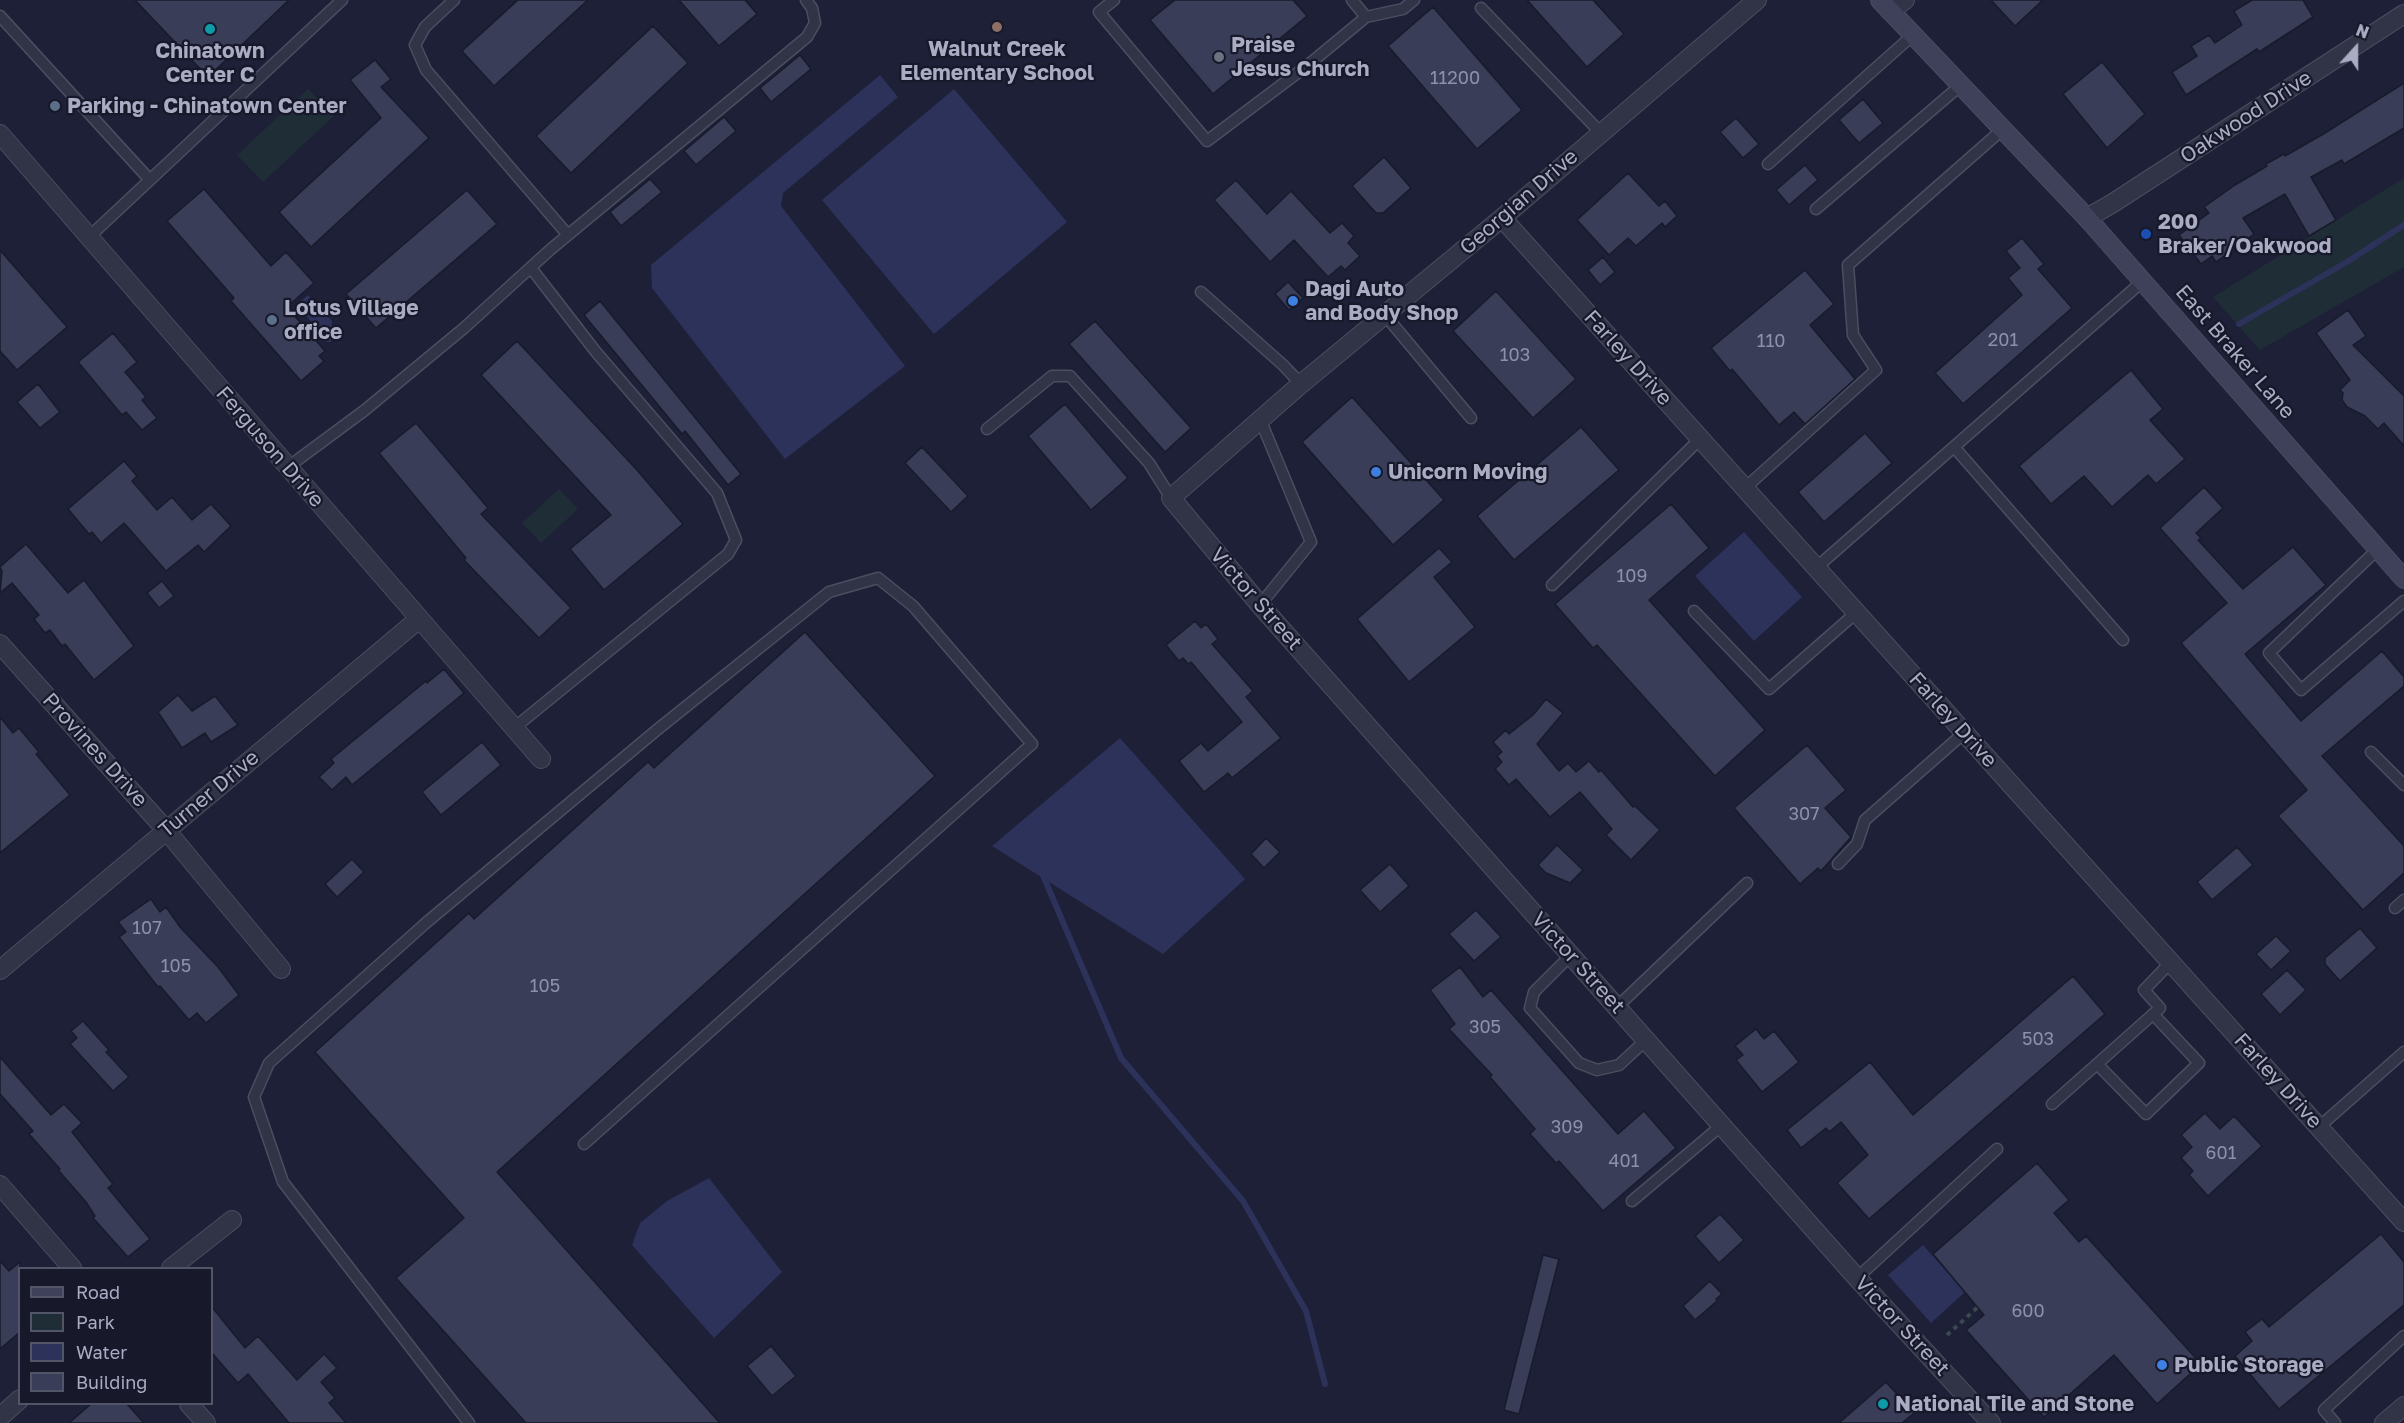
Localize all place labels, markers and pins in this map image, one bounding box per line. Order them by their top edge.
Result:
marker: Walnut Creek Elementary School [990,20,1004,34]
marker: Chinatown Center C [203,22,217,36]
place label: Praise Jesus Church [1231,32,1369,82]
place label: Walnut Creek Elementary School [900,36,1094,86]
place label: Chinatown Center C [155,38,265,88]
marker: Praise Jesus Church [1212,50,1226,64]
place label: Parking - Chinatown Center [67,93,347,119]
marker: Parking - Chinatown Center [48,99,62,113]
place label: 200 Braker/Oakwood [2158,209,2331,259]
marker: 200 Braker/Oakwood [2139,227,2153,241]
place label: Dagi Auto and Body Shop [1305,276,1459,326]
marker: Dagi Auto and Body Shop [1286,294,1300,308]
place label: Lotus Village office [284,295,419,345]
marker: Lotus Village office [265,313,279,327]
place label: Unicorn Moving [1388,459,1547,485]
marker: Unicorn Moving [1369,465,1383,479]
place label: Public Storage [2174,1352,2324,1378]
marker: Public Storage [2155,1358,2169,1372]
place label: National Tile and Stone [1895,1391,2134,1417]
marker: National Tile and Stone [1876,1397,1890,1411]

